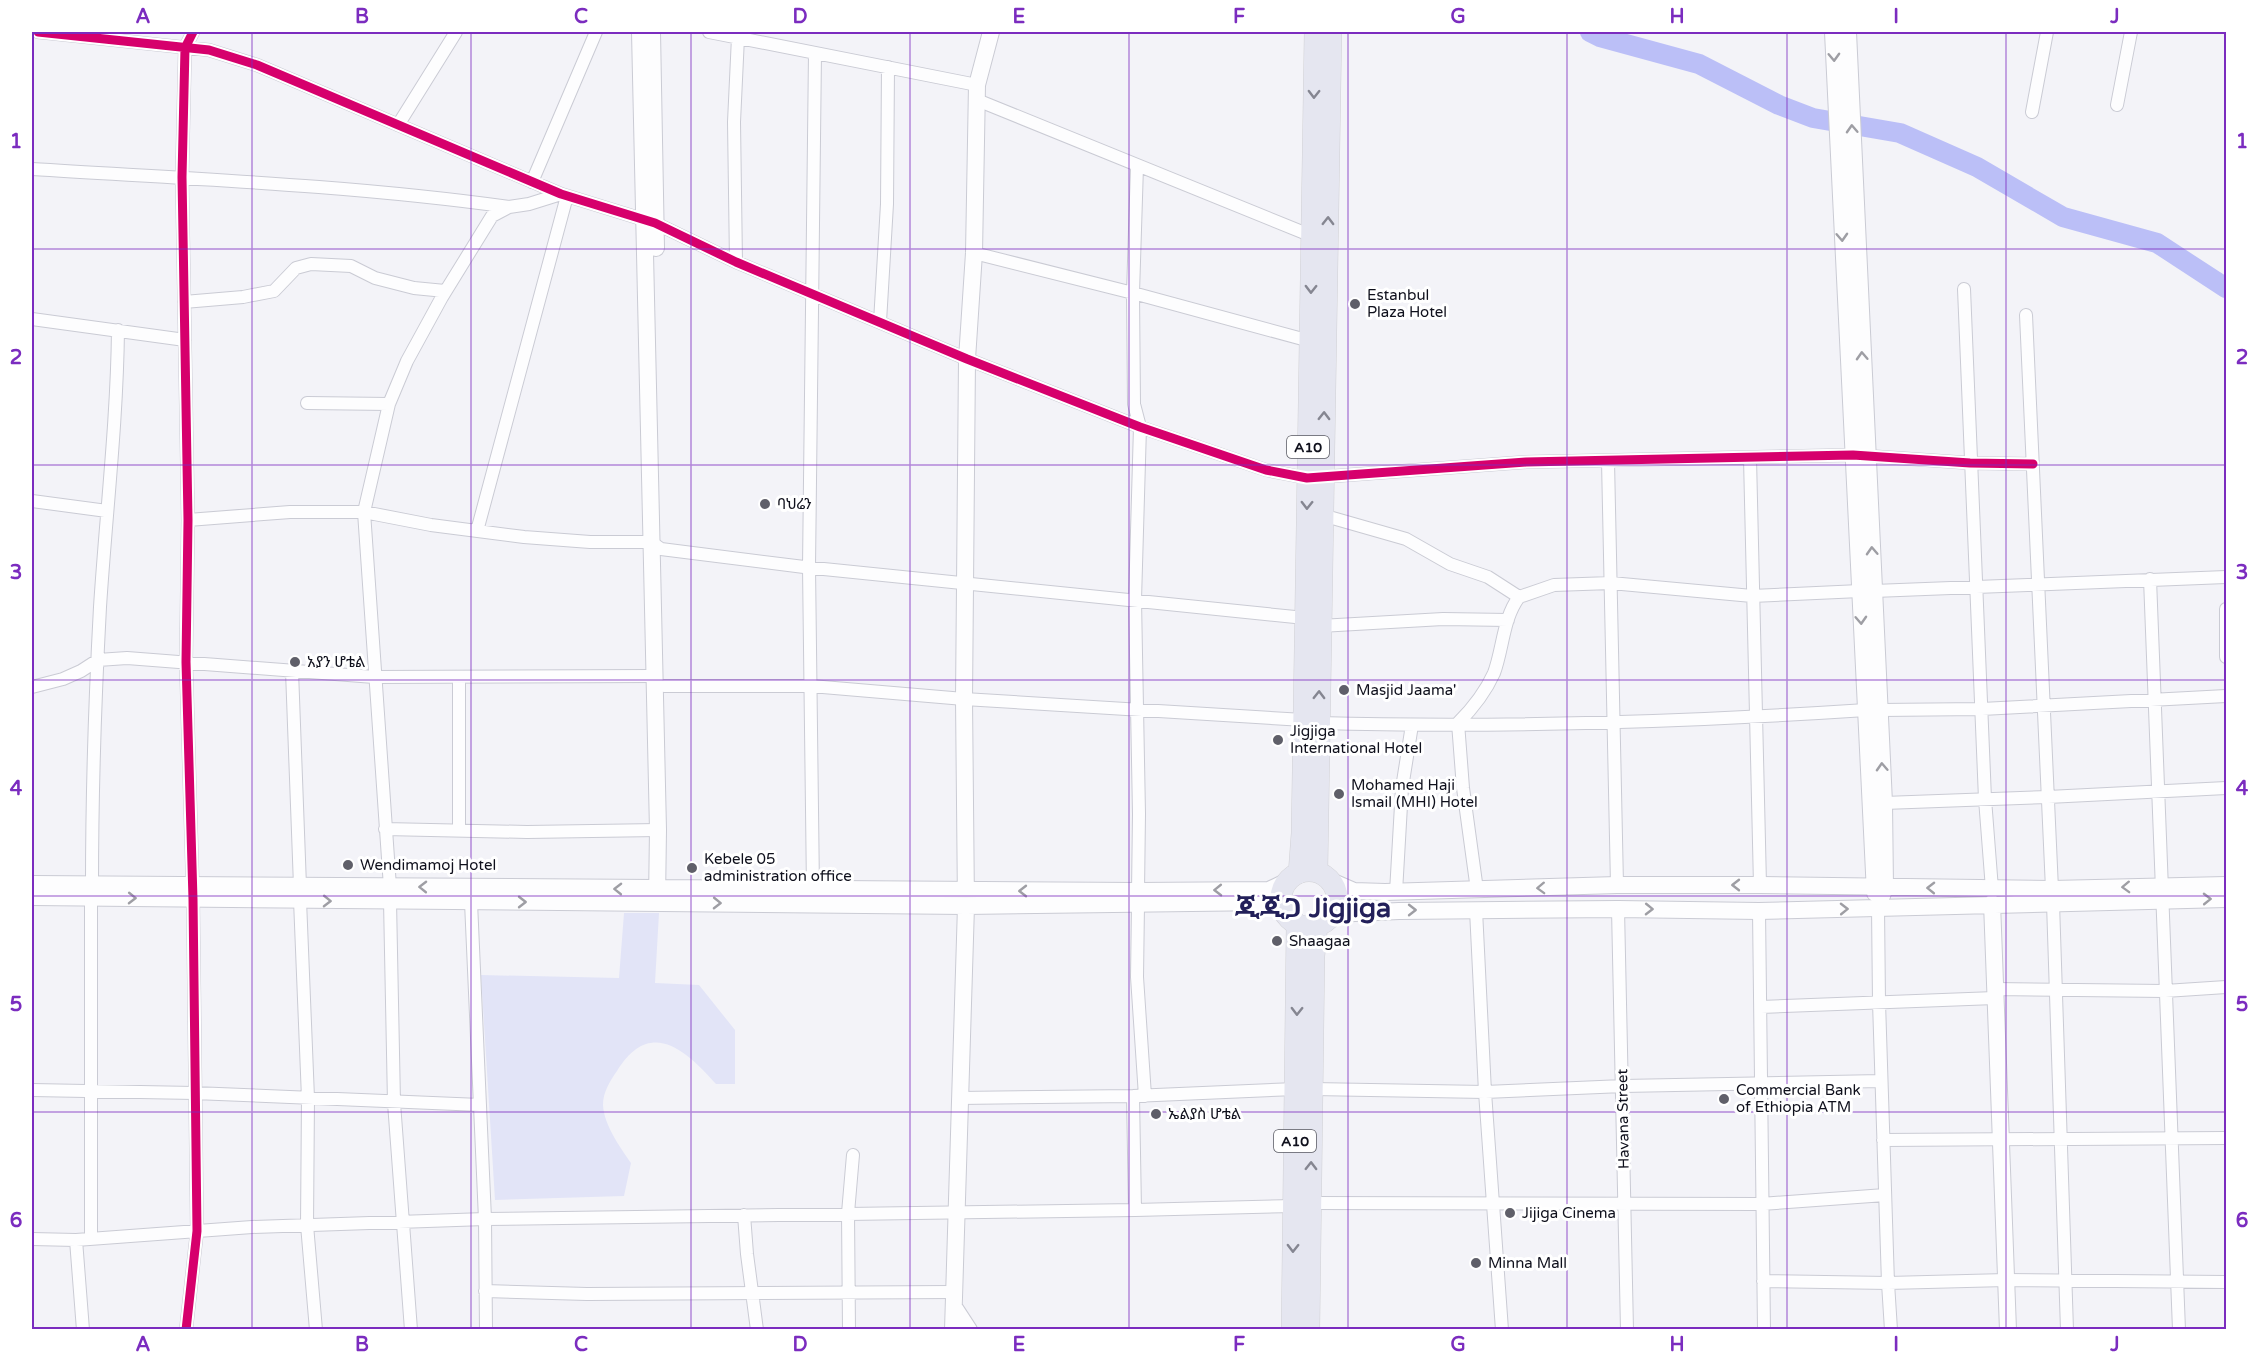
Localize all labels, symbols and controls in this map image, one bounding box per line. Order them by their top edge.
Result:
text: A [136,5,151,29]
text: B [355,5,369,29]
text: C [574,5,588,29]
text: D [792,5,808,29]
text: E [1013,5,1026,29]
text: F [1233,5,1245,29]
text: G [1450,5,1466,29]
text: H [1669,5,1685,29]
text: I [1893,5,1899,29]
text: J [2109,5,2120,29]
one-way arrow [1828,52,1840,61]
one-way arrow [1308,90,1320,99]
one-way arrow [1845,125,1858,134]
text: 1 [10,130,22,154]
text: 1 [2236,130,2248,154]
one-way arrow [1321,217,1334,226]
one-way arrow [1836,232,1849,241]
one-way arrow [1305,285,1317,294]
place label: Estanbul Plaza Hotel [1367,286,1447,321]
marker: Estanbul Plaza Hotel [1348,297,1362,311]
text: 2 [10,346,22,370]
text: 2 [2236,346,2248,370]
one-way arrow [1856,352,1869,361]
one-way arrow [1318,412,1330,421]
road number: A10 [1287,436,1329,458]
place label: ባህሬን [777,495,812,513]
marker: ባህሬን [758,497,772,511]
one-way arrow [1301,501,1313,510]
one-way arrow [1865,547,1878,556]
text: 3 [10,561,22,585]
text: 3 [2236,561,2248,585]
one-way arrow [1855,616,1868,625]
place label: አያን ሆቴል [307,653,365,671]
marker: አያን ሆቴል [288,655,302,669]
place label: Masjid Jaama' [1356,681,1456,699]
marker: Masjid Jaama' [1337,683,1351,697]
one-way arrow [1313,691,1325,700]
place label: Jigjiga International Hotel [1290,722,1422,757]
marker: Jigjiga International Hotel [1271,733,1285,747]
one-way arrow [1876,762,1889,771]
place label: Mohamed Haji Ismail (MHI) Hotel [1351,776,1478,811]
text: 4 [10,777,23,801]
text: 4 [2236,777,2249,801]
marker: Mohamed Haji Ismail (MHI) Hotel [1332,787,1346,801]
place label: Kebele 05 administration office [704,850,852,885]
place label: Wendimamoj Hotel [360,856,496,874]
marker: Wendimamoj Hotel [341,858,355,872]
marker: Kebele 05 administration office [685,861,699,875]
one-way arrow [1732,879,1741,891]
one-way arrow [419,881,428,893]
one-way arrow [1537,881,1546,894]
one-way arrow [2122,881,2131,894]
one-way arrow [614,882,623,895]
one-way arrow [1927,882,1936,894]
one-way arrow [1214,884,1223,896]
one-way arrow [1019,885,1028,897]
one-way arrow [127,892,136,904]
district label: ጂጂጋ Jigjiga [1235,892,1391,925]
one-way arrow [2203,893,2212,906]
one-way arrow [322,895,331,907]
one-way arrow [517,896,526,908]
one-way arrow [712,897,721,909]
one-way arrow [1645,903,1654,915]
one-way arrow [1840,903,1849,915]
one-way arrow [1408,904,1417,916]
place label: Shaagaa [1289,932,1350,950]
marker: Shaagaa [1270,934,1284,948]
text: 5 [10,993,22,1017]
text: 5 [2236,993,2248,1017]
one-way arrow [1291,1006,1303,1015]
street label: Havana Street [1613,1068,1633,1169]
place label: Commercial Bank of Ethiopia ATM [1736,1081,1861,1116]
marker: Commercial Bank of Ethiopia ATM [1717,1092,1731,1106]
place label: ኤልያስ ሆቴል [1168,1105,1241,1123]
marker: ኤልያስ ሆቴል [1149,1107,1163,1121]
road number: A10 [1274,1130,1316,1152]
one-way arrow [1305,1162,1318,1171]
place label: Jijiga Cinema [1522,1204,1616,1222]
marker: Jijiga Cinema [1503,1206,1517,1220]
text: 6 [10,1209,22,1233]
text: 6 [2236,1209,2248,1233]
one-way arrow [1287,1243,1299,1252]
place label: Minna Mall [1488,1254,1567,1272]
marker: Minna Mall [1469,1256,1483,1270]
text: A [136,1333,151,1357]
text: B [355,1333,369,1357]
text: C [574,1333,588,1357]
text: D [792,1333,808,1357]
text: E [1013,1333,1026,1357]
text: F [1233,1333,1245,1357]
text: G [1450,1333,1466,1357]
text: H [1669,1333,1685,1357]
text: I [1893,1333,1899,1357]
text: J [2109,1333,2120,1357]

